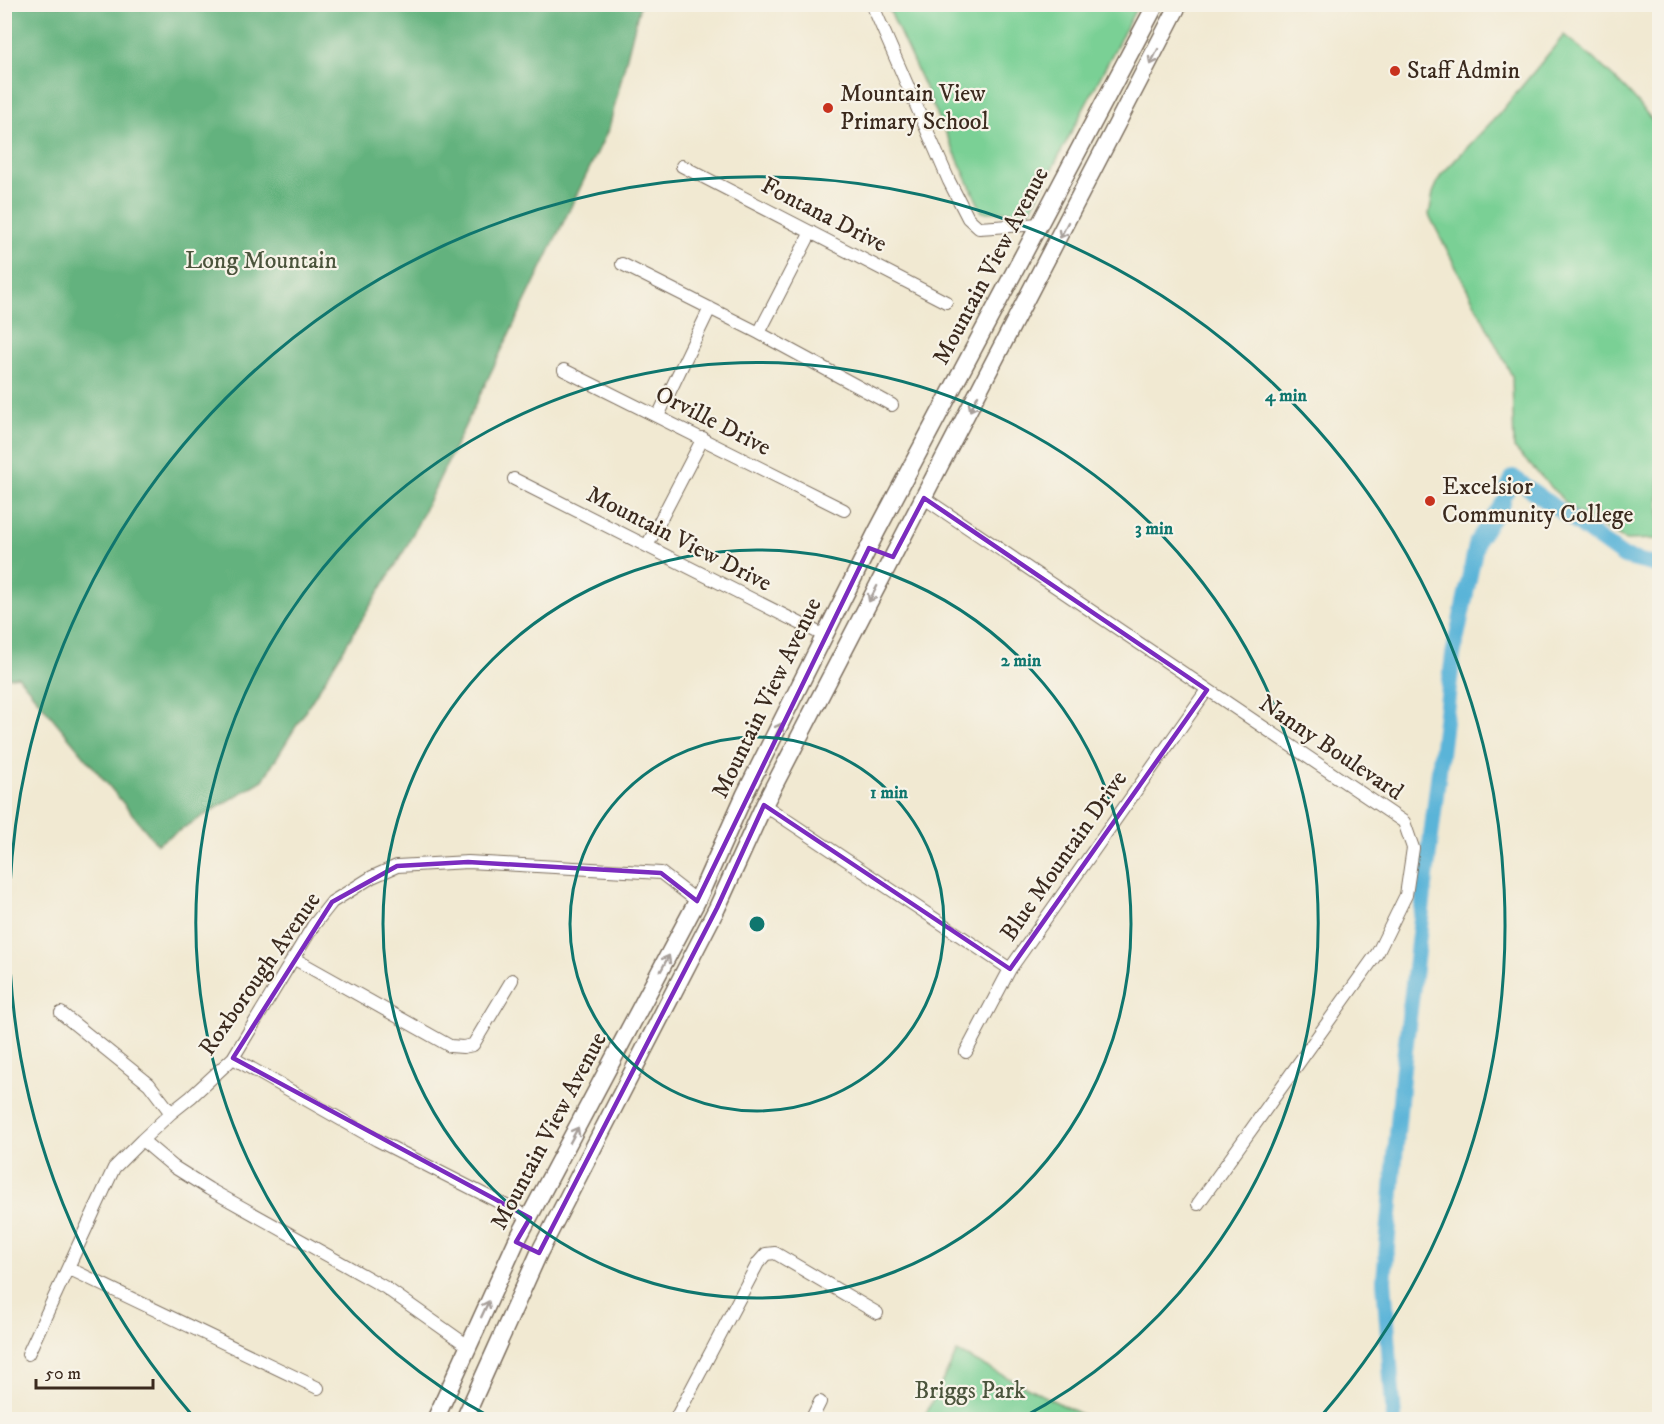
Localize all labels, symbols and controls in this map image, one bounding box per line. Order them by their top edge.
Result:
one-way arrow [1147,48,1159,66]
place label: Staff Admin [1407,56,1520,86]
marker: Staff Admin [1388,64,1402,78]
place label: Mountain View Primary School [840,79,989,137]
marker: Mountain View Primary School [821,101,835,115]
street label: Mountain View Avenue [926,162,1056,370]
street label: Fontana Drive [756,170,892,260]
one-way arrow [1058,221,1070,238]
park label: Long Mountain [185,246,338,276]
street label: Orville Drive [650,379,776,463]
text: 4 min [1264,385,1307,407]
one-way arrow [968,394,980,411]
place label: Excelsior Community College [1442,472,1634,530]
street label: Mountain View Drive [581,479,777,599]
marker: Excelsior Community College [1423,494,1437,508]
text: 3 min [1135,518,1174,540]
one-way arrow [867,585,879,603]
street label: Mountain View Avenue [705,593,829,803]
text: 2 min [1001,650,1042,672]
street label: Nanny Boulevard [1253,689,1409,807]
one-way arrow [772,722,784,740]
street label: Blue Mountain Drive [994,765,1134,947]
text: 1 min [870,782,909,804]
street label: Roxborough Avenue [192,886,328,1062]
centre of rings [747,914,767,934]
one-way arrow [660,954,671,972]
street label: Mountain View Avenue [484,1027,614,1235]
one-way arrow [568,1127,580,1144]
one-way arrow [480,1300,492,1318]
scale bar [36,1352,153,1390]
text: 50 m [45,1363,81,1385]
park label: Briggs Park [914,1376,1026,1406]

